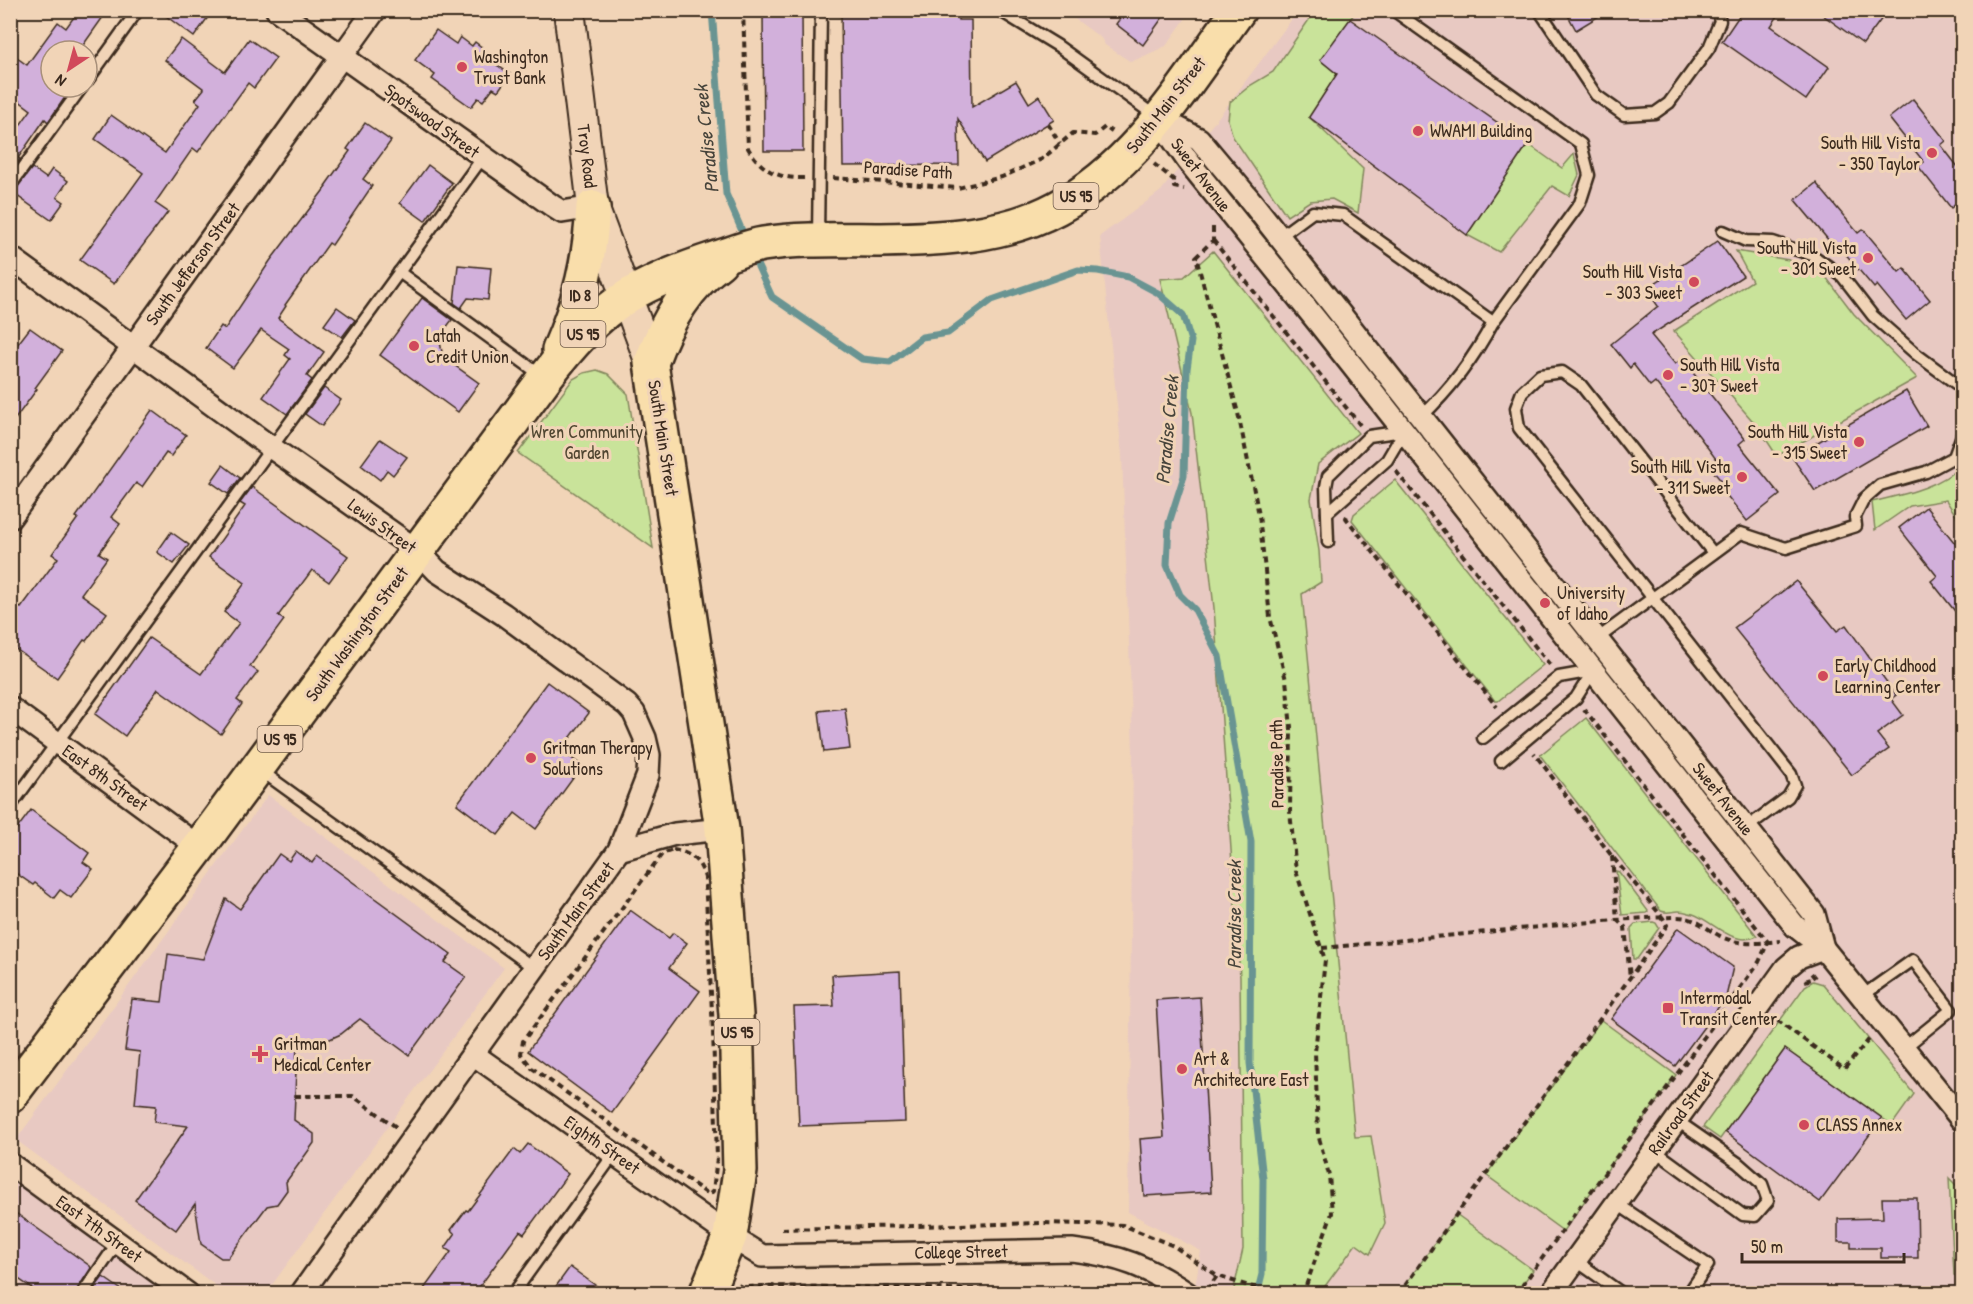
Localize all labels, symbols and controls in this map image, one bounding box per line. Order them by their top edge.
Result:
north arrow [39,39,99,99]
place label: Washington Trust Bank [474,44,548,90]
street label: South Main Street [1120,50,1212,158]
marker: Washington Trust Bank [455,60,469,74]
text: N [50,69,70,93]
street label: Spotswood Street [380,77,486,164]
water label: Paradise Creek [686,82,725,194]
place label: WWAMI Building [1430,118,1532,143]
street label: Troy Road [571,123,604,189]
marker: WWAMI Building [1411,124,1425,138]
place label: South Hill Vista - 350 Taylor [1821,130,1920,176]
street label: Sweet Avenue [1165,132,1238,217]
marker: South Hill Vista - 350 Taylor [1925,146,1939,160]
street label: Paradise Path [863,154,953,185]
road number: US 95 [1054,183,1098,209]
street label: South Jefferson Street [139,197,246,330]
place label: South Hill Vista - 301 Sweet [1757,235,1857,281]
marker: South Hill Vista - 301 Sweet [1861,251,1875,265]
place label: South Hill Vista - 303 Sweet [1583,259,1683,305]
marker: South Hill Vista - 303 Sweet [1687,275,1701,289]
road number: ID 8 [562,282,598,308]
road number: US 95 [560,321,606,347]
place label: Latah Credit Union [426,323,509,369]
marker: Latah Credit Union [407,339,421,353]
place label: South Hill Vista - 307 Sweet [1680,352,1779,398]
marker: South Hill Vista - 307 Sweet [1661,368,1675,382]
water label: Paradise Creek [1148,373,1185,485]
street label: South Main Street [642,378,685,498]
park label: Wren Community Garden [531,419,643,465]
place label: South Hill Vista - 315 Sweet [1748,419,1848,465]
marker: South Hill Vista - 315 Sweet [1852,435,1866,449]
place label: South Hill Vista - 311 Sweet [1631,454,1731,500]
marker: South Hill Vista - 311 Sweet [1735,470,1749,484]
street label: Lewis Street [343,492,422,559]
street label: South Washington Street [299,561,415,706]
place label: University of Idaho [1557,580,1626,626]
marker: University of Idaho [1538,596,1552,610]
place label: Early Childhood Learning Center [1835,653,1941,699]
marker: Early Childhood Learning Center [1816,669,1830,683]
street label: Paradise Path [1263,719,1290,808]
road number: US 95 [258,726,302,752]
place label: Gritman Therapy Solutions [543,735,653,781]
street label: East 8th Street [58,738,154,818]
marker: Gritman Therapy Solutions [524,751,538,765]
street label: Sweet Avenue [1687,757,1760,841]
street label: South Main Street [531,856,620,965]
water label: Paradise Creek [1220,859,1247,969]
place label: Intermodal Transit Center [1680,985,1777,1031]
marker: Intermodal Transit Center [1661,1001,1675,1015]
road number: US 95 [714,1019,760,1045]
place label: Gritman Medical Center [274,1031,371,1077]
marker: Gritman Medical Center [251,1045,269,1063]
place label: Art & Architecture East [1194,1046,1309,1092]
marker: Art & Architecture East [1175,1062,1189,1076]
street label: Railroad Street [1642,1065,1720,1160]
street label: Eighth Street [559,1109,646,1180]
place label: CLASS Annex [1816,1112,1902,1137]
marker: CLASS Annex [1797,1118,1811,1132]
street label: East 7th Street [51,1189,148,1269]
scale bar [1742,1226,1904,1264]
text: 50 m [1751,1234,1783,1259]
street label: College Street [914,1238,1009,1265]

